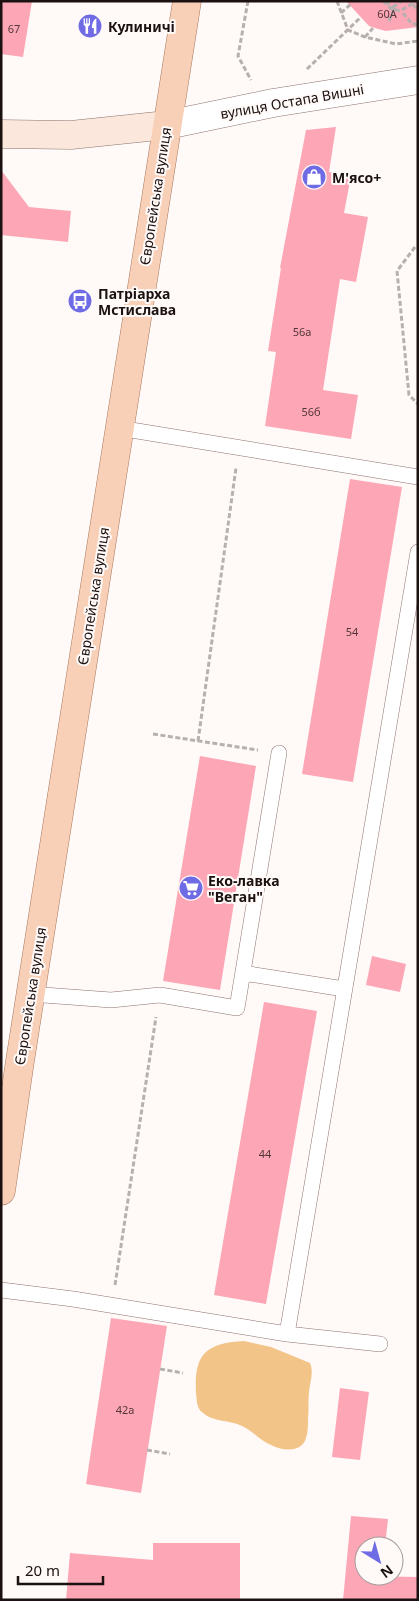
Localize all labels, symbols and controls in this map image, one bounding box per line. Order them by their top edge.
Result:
house number: 60А [377,6,398,21]
restaurant icon: Кулиничі [77,13,103,39]
place label: Кулиничі [108,17,175,36]
house number: 67 [8,21,20,36]
street label: вулиця Остапа Вишні [219,79,365,123]
street label: Європейська вулиця [135,126,175,266]
shop icon: М'ясо+ [301,164,327,190]
place label: М'ясо+ [332,168,381,187]
place label: Патріарха Мстислава [98,284,176,319]
bus stop icon: Патріарха Мстислава [67,288,93,314]
house number: 56а [293,324,311,339]
house number: 56б [301,404,321,419]
street label: Європейська вулиця [73,526,113,666]
house number: 54 [346,624,359,639]
place label: Еко-лавка "Веган" [208,871,279,906]
supermarket icon: Еко-лавка "Веган" [178,875,204,901]
street label: Європейська вулиця [10,926,50,1066]
house number: 44 [259,1146,272,1161]
house number: 42а [116,1402,134,1417]
north arrow [354,1536,404,1586]
scale bar [18,1554,102,1586]
text: 20 m [25,1560,60,1580]
text: N [377,1561,397,1583]

